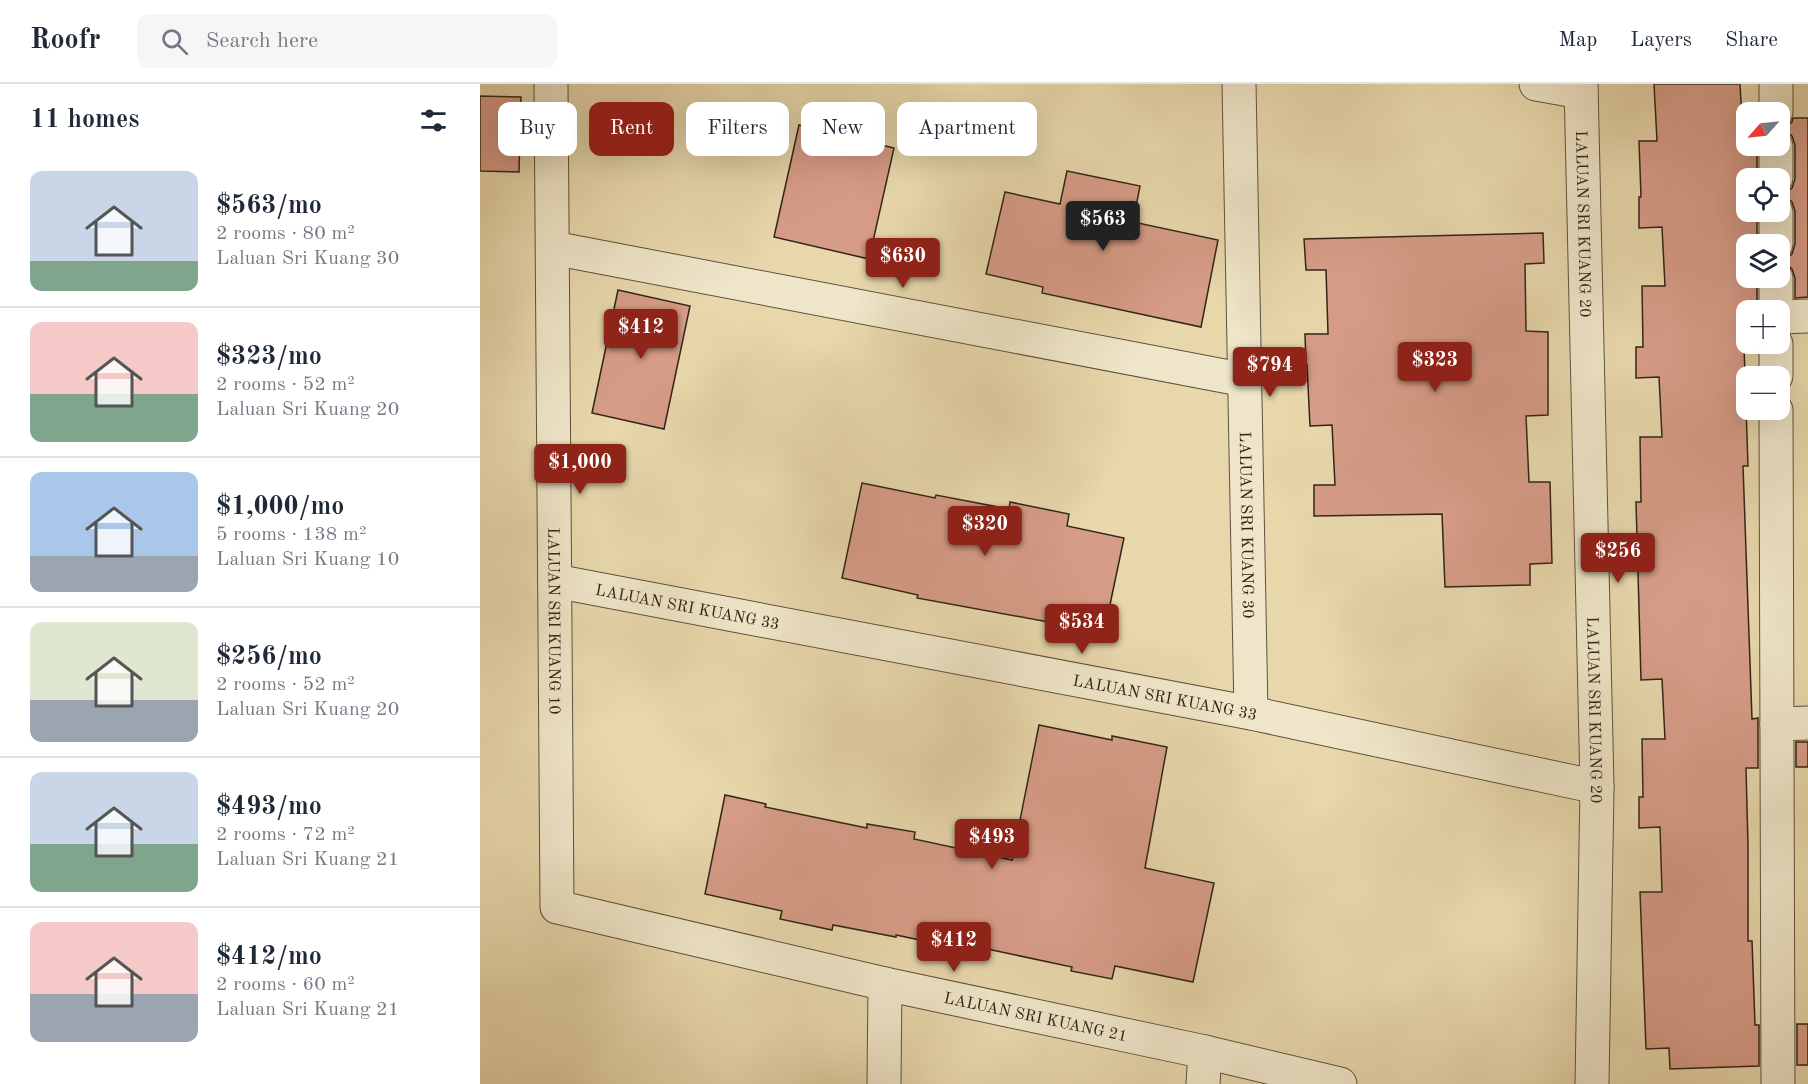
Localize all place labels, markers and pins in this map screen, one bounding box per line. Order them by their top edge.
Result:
pin: $563 [1067,201,1139,252]
pin: $630 [867,238,939,289]
pin: $412 [605,309,677,360]
pin: $323 [1399,342,1471,393]
pin: $794 [1234,347,1306,398]
pin: $1,000 [531,444,629,495]
pin: $320 [949,506,1021,557]
pin: $256 [1582,533,1654,584]
pin: $534 [1046,604,1118,655]
pin: $493 [956,819,1028,870]
pin: $412 [918,922,990,973]

